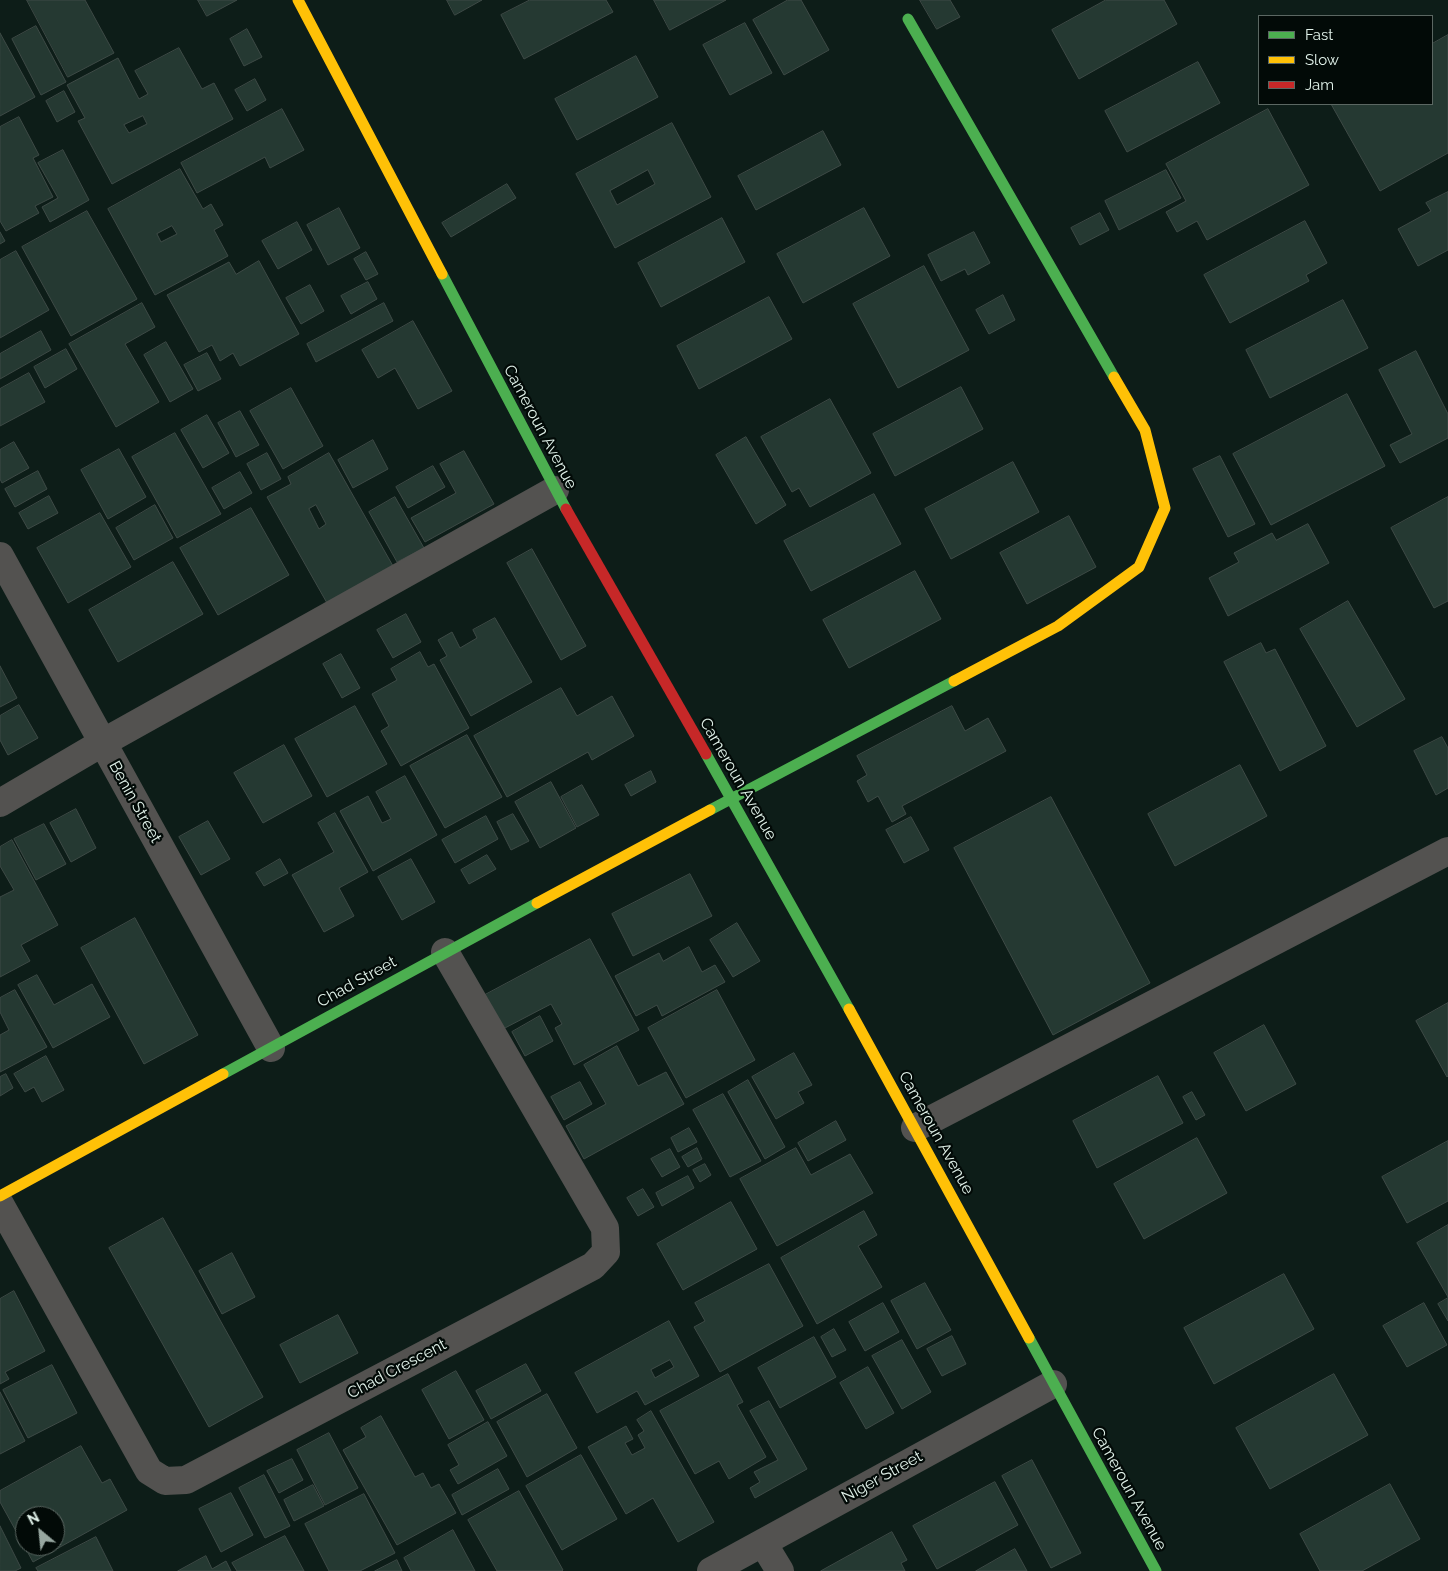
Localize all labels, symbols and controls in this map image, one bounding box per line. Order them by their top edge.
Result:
legend [1258,15,1433,105]
text: Fast [1305,26,1333,44]
text: Slow [1305,51,1339,69]
text: Jam [1305,76,1334,94]
street label: Cameroun Avenue [499,362,581,492]
street label: Cameroun Avenue [695,715,781,843]
street label: Benin Street [105,758,165,846]
street label: Chad Street [314,952,400,1012]
street label: Cameroun Avenue [894,1068,978,1198]
street label: Chad Crescent [344,1335,450,1403]
street label: Cameroun Avenue [1087,1424,1171,1554]
street label: Niger Street [838,1447,926,1507]
north arrow [15,1506,65,1556]
text: N [25,1509,42,1528]

